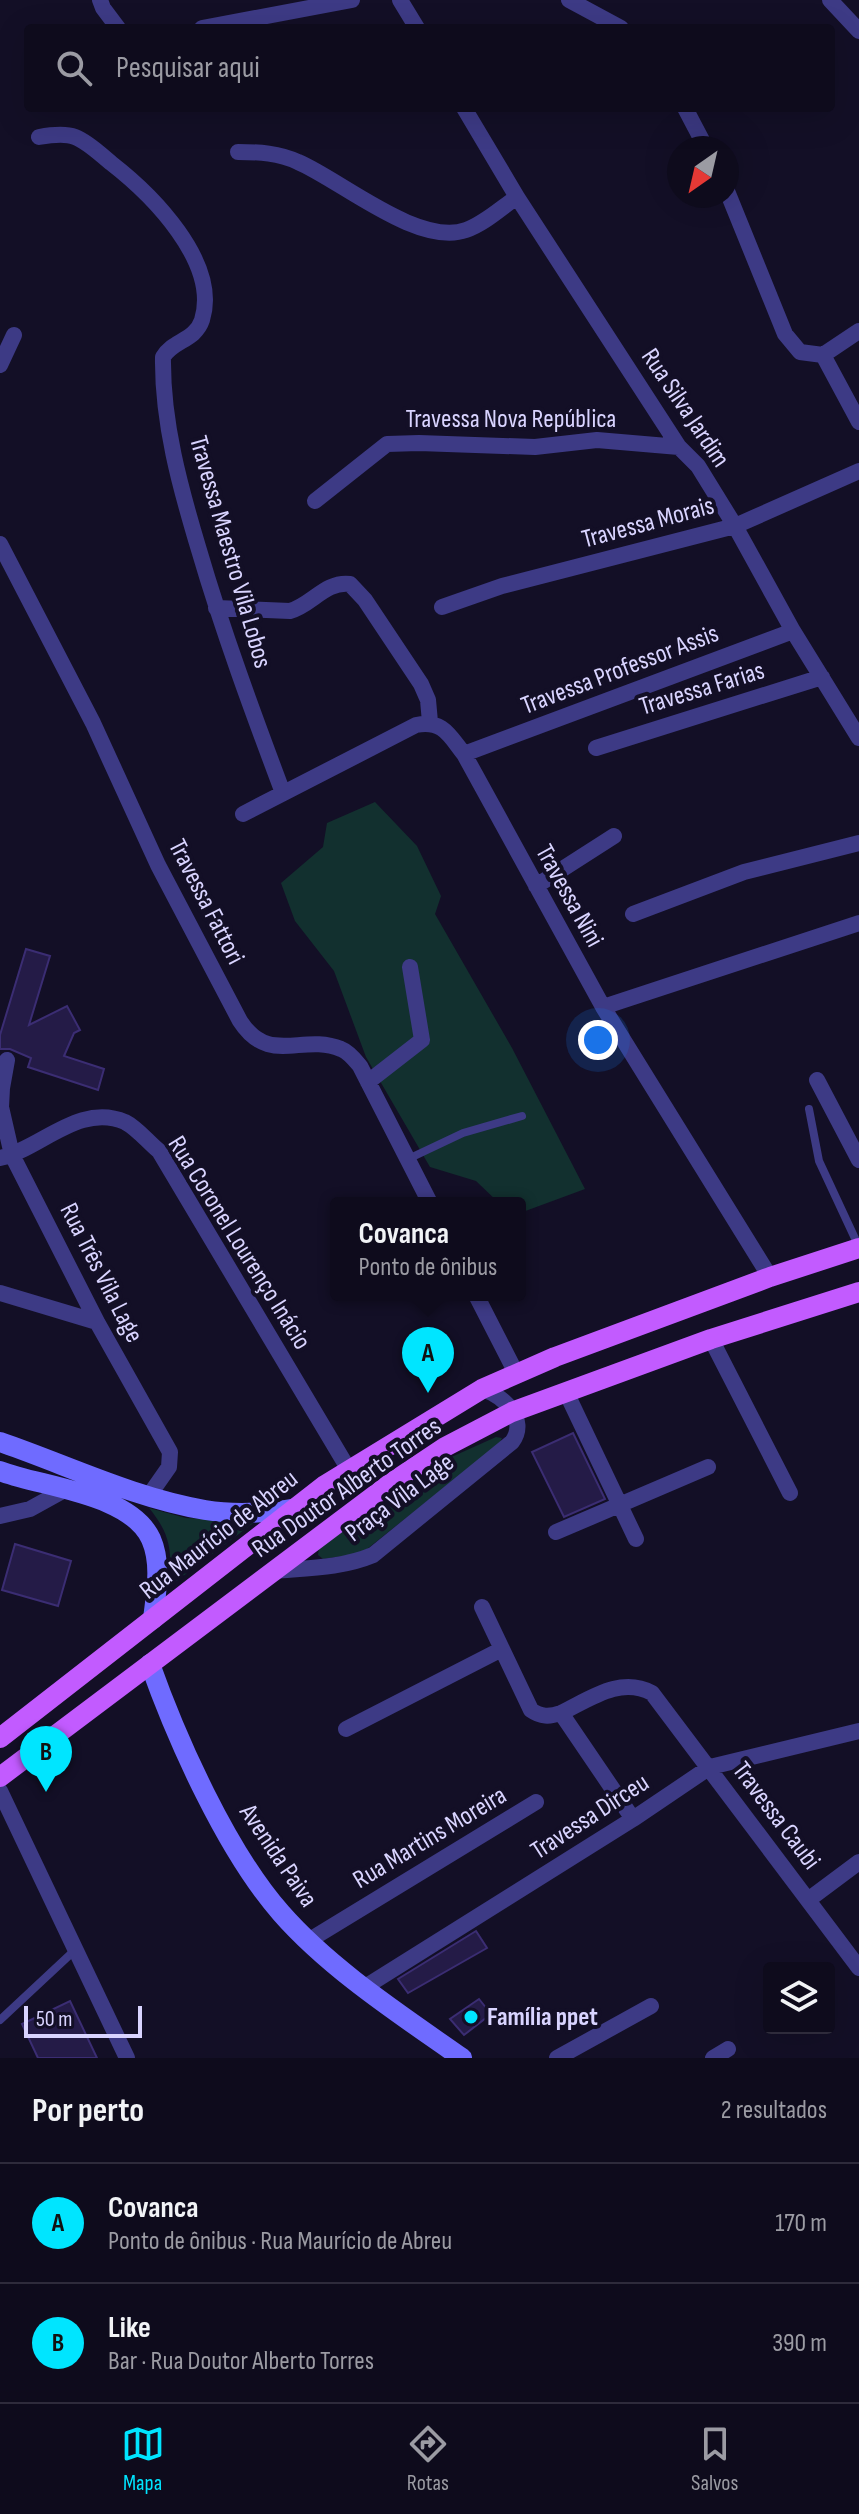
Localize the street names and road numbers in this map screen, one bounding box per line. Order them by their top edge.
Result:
street label: Rua Silva Jardim [634,343,736,473]
street label: Travessa Nova República [406,404,616,435]
street label: Travessa Maestro Vila Lobos [182,432,278,672]
street label: Travessa Morais [578,490,718,556]
street label: Travessa Professor Assis [517,618,723,722]
street label: Travessa Farias [636,655,768,723]
street label: Travessa Fattori [161,834,251,970]
street label: Travessa Nini [528,839,610,953]
street label: Rua Coronel Lourenço Inácio [161,1131,317,1355]
street label: Rua Três Vila Lage [53,1198,149,1348]
street label: Rua Doutor Alberto Torres [247,1411,447,1565]
street label: Praça Vila Lage [340,1447,460,1549]
street label: Rua Maurício de Abreu [134,1464,304,1606]
street label: Travessa Caubi [725,1756,827,1876]
street label: Travessa Dirceu [525,1767,655,1867]
street label: Rua Martins Moreira [348,1780,512,1896]
street label: Avenida Paiva [232,1798,324,1913]

